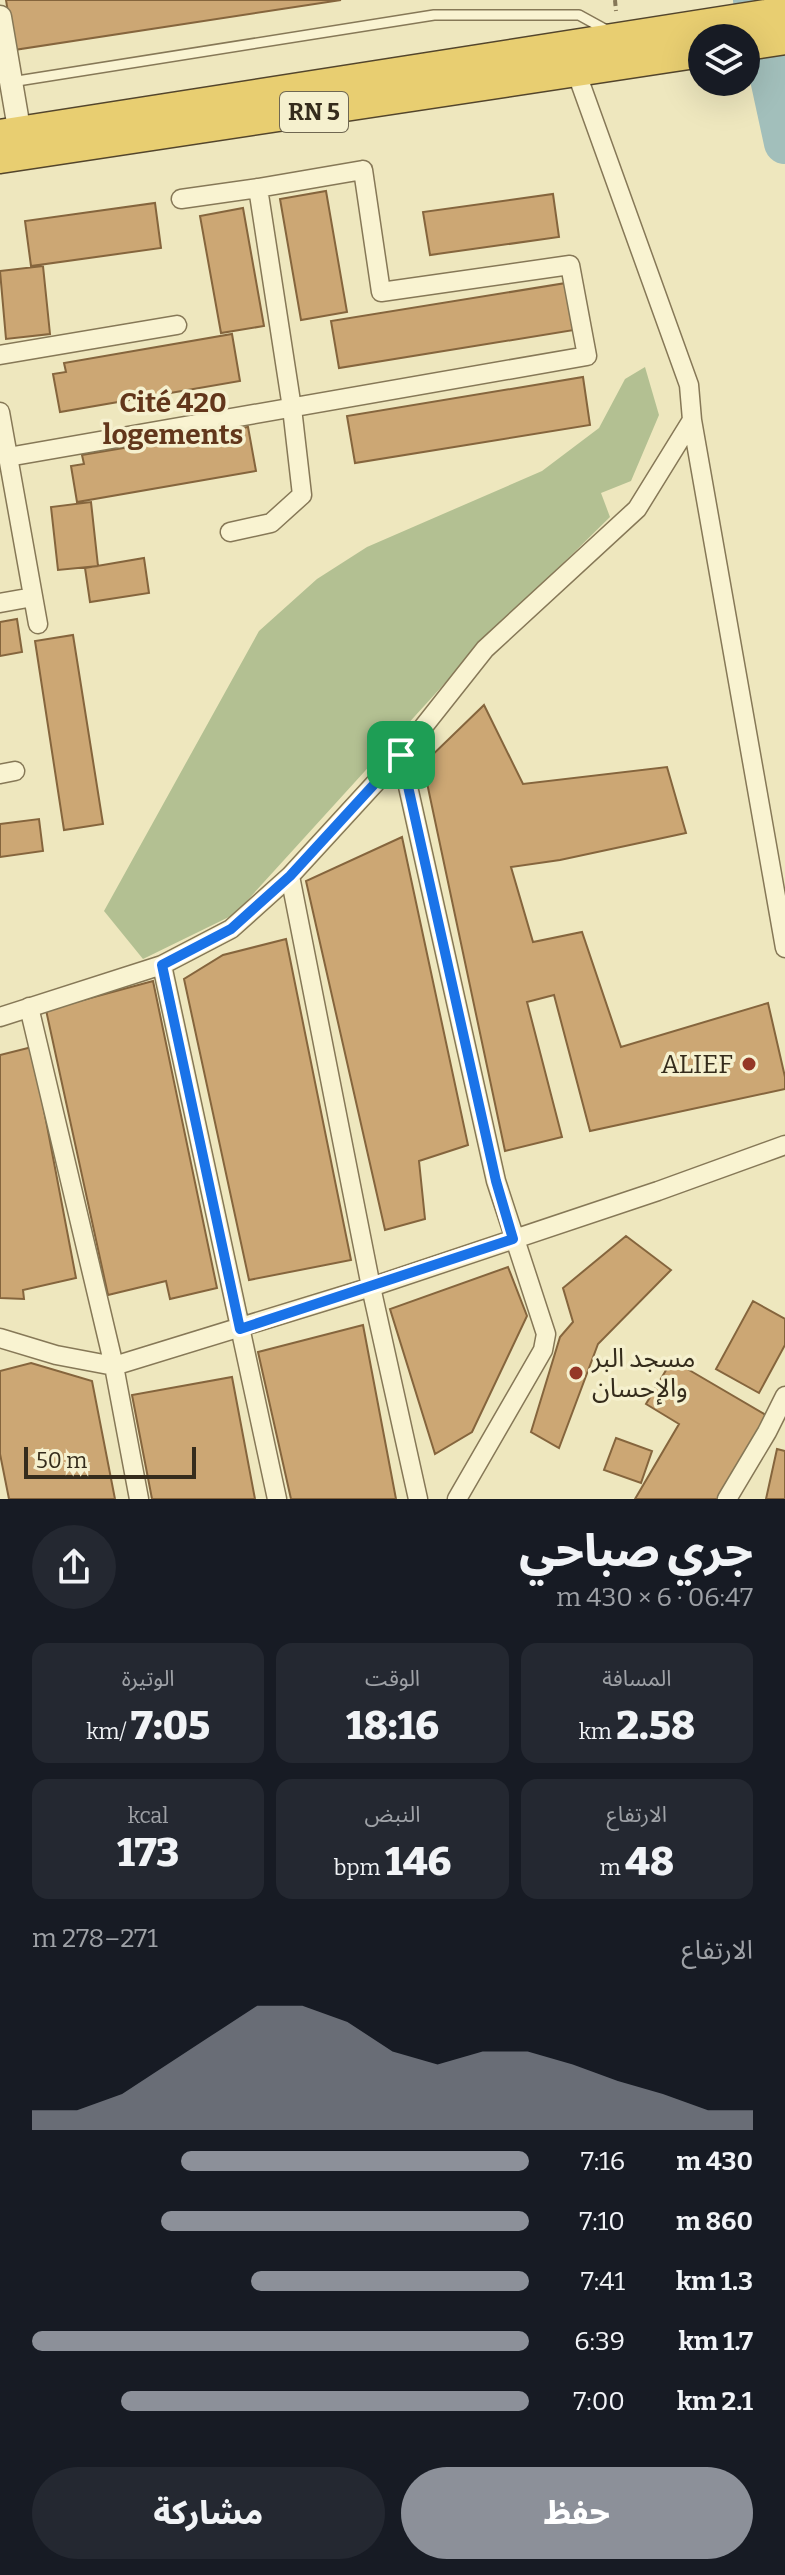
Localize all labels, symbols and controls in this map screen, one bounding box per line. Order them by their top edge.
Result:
map controls [688,24,760,96]
button: layers [688,24,760,96]
road number: RN 5 [280,92,348,132]
district label: Cité 420 logements [103,386,243,451]
pin [367,721,435,789]
icon: arrive [379,733,423,777]
place label: ALIEF [661,1049,733,1080]
marker: ALIEF [740,1055,758,1073]
place label: مسجد البر والإحسان [591,1343,696,1405]
marker: مسجد البر والإحسان [567,1364,585,1382]
scale bar [24,1443,196,1479]
text: 50 m [36,1447,87,1474]
button: share [32,1525,116,1609]
text: جري صباحي [519,1525,753,1578]
text: 06:47 · 6 × 430 m [556,1582,753,1613]
text: الوتيرة [122,1665,175,1692]
text: الوقت [365,1665,420,1692]
text: المسافة [602,1665,671,1692]
text: 7:05 [131,1702,210,1750]
text: 18:16 [346,1702,439,1750]
text: 2.58 [616,1702,695,1750]
text: /km [86,1718,131,1745]
text: km [579,1718,616,1745]
text: النبض [365,1801,420,1828]
text: الارتفاع [607,1801,667,1828]
text: kcal [128,1802,169,1829]
text: 173 [117,1829,179,1877]
text: 146 [385,1838,451,1886]
text: 48 [625,1838,674,1886]
text: bpm [334,1854,385,1881]
text: m [600,1854,625,1881]
text: 271–278 m [32,1923,158,1954]
text: الارتفاع [682,1935,753,1966]
text: 7:16 [581,2146,625,2177]
text: 430 m [676,2146,753,2177]
text: 7:10 [579,2206,625,2237]
text: 860 m [676,2206,753,2237]
text: 7:41 [581,2266,625,2297]
text: 1.3 km [676,2266,753,2297]
text: 6:39 [574,2326,625,2357]
text: 1.7 km [678,2326,753,2357]
text: 7:00 [573,2386,625,2417]
text: 2.1 km [677,2386,753,2417]
button: مشاركة [32,2467,385,2559]
button: حفظ [401,2467,753,2559]

